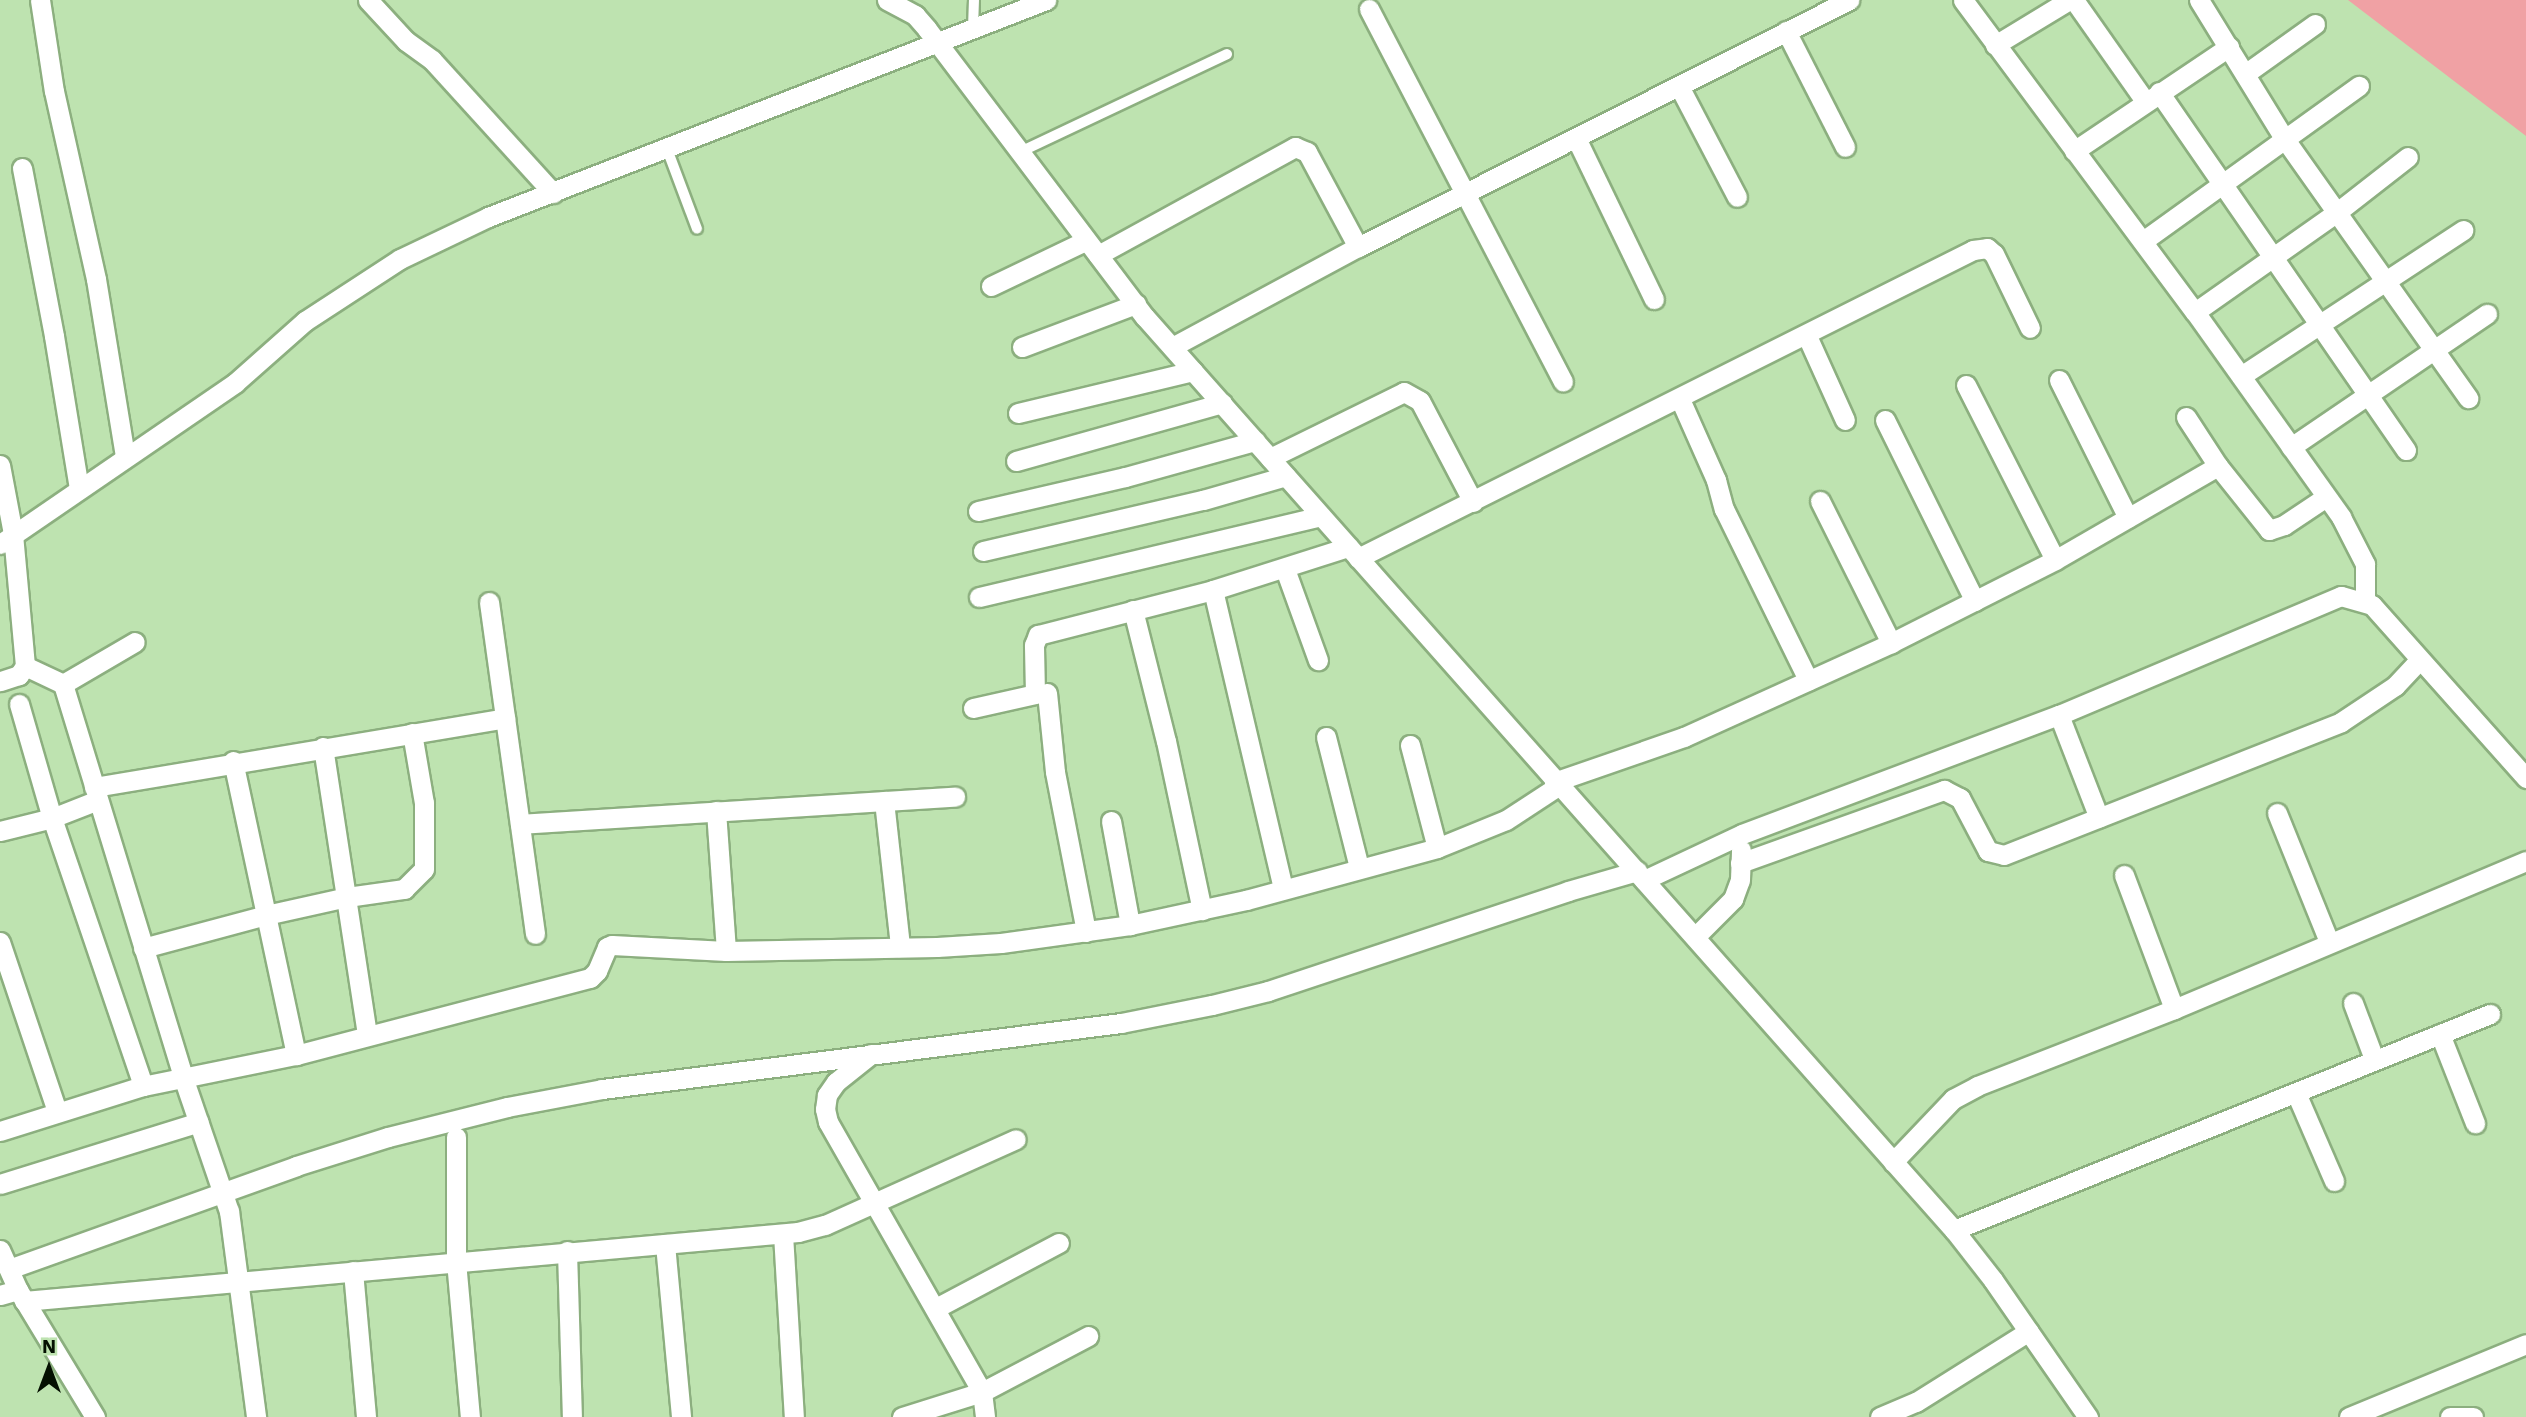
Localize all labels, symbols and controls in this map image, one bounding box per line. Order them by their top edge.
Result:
north arrow [14,1333,84,1403]
text: N [42,1335,56,1358]

